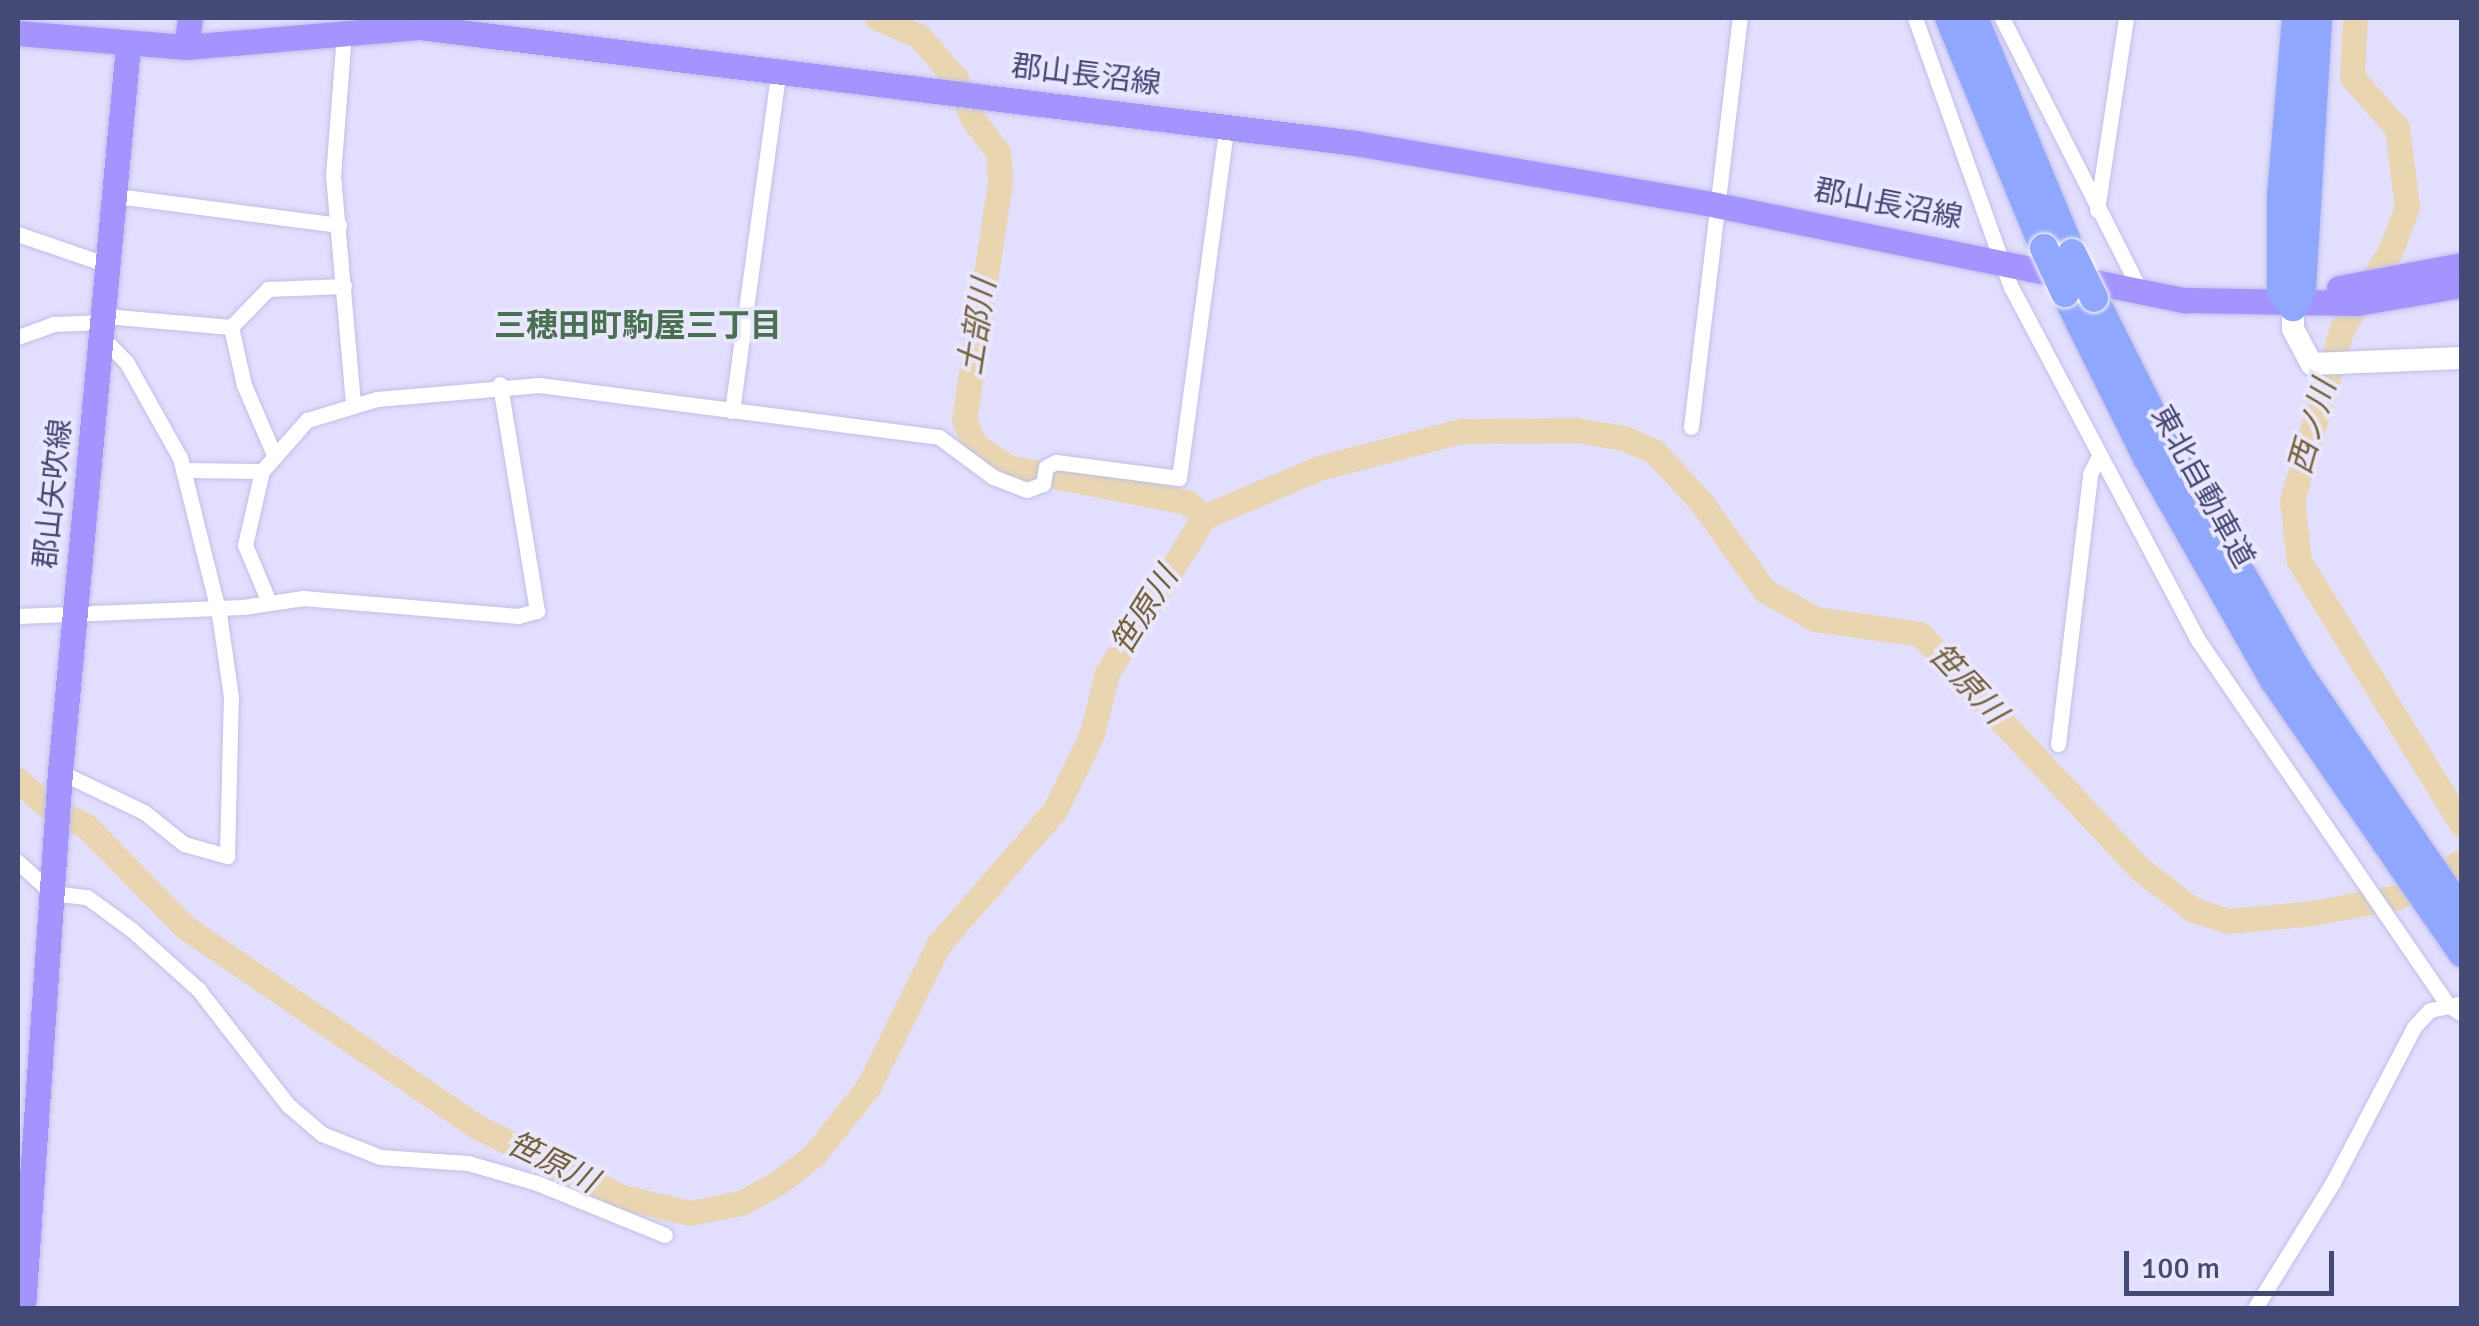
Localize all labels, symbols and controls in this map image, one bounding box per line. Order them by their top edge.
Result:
street label: 郡山長沼線 [1009,49,1163,103]
street label: 郡山長沼線 [1811,173,1965,237]
water label: 土部川 [952,277,1004,377]
district label: 三穂田町駒屋三丁目 [494,307,782,345]
water label: 西ノ川 [2281,376,2345,478]
street label: 東北自動車道 [2143,400,2261,574]
street label: 郡山矢吹線 [28,418,80,570]
water label: 笹原川 [1103,560,1187,662]
water label: 笹原川 [1920,636,2014,732]
water label: 笹原川 [500,1125,604,1201]
scale bar [2129,1231,2339,1293]
text: 100 m [2141,1250,2220,1287]

